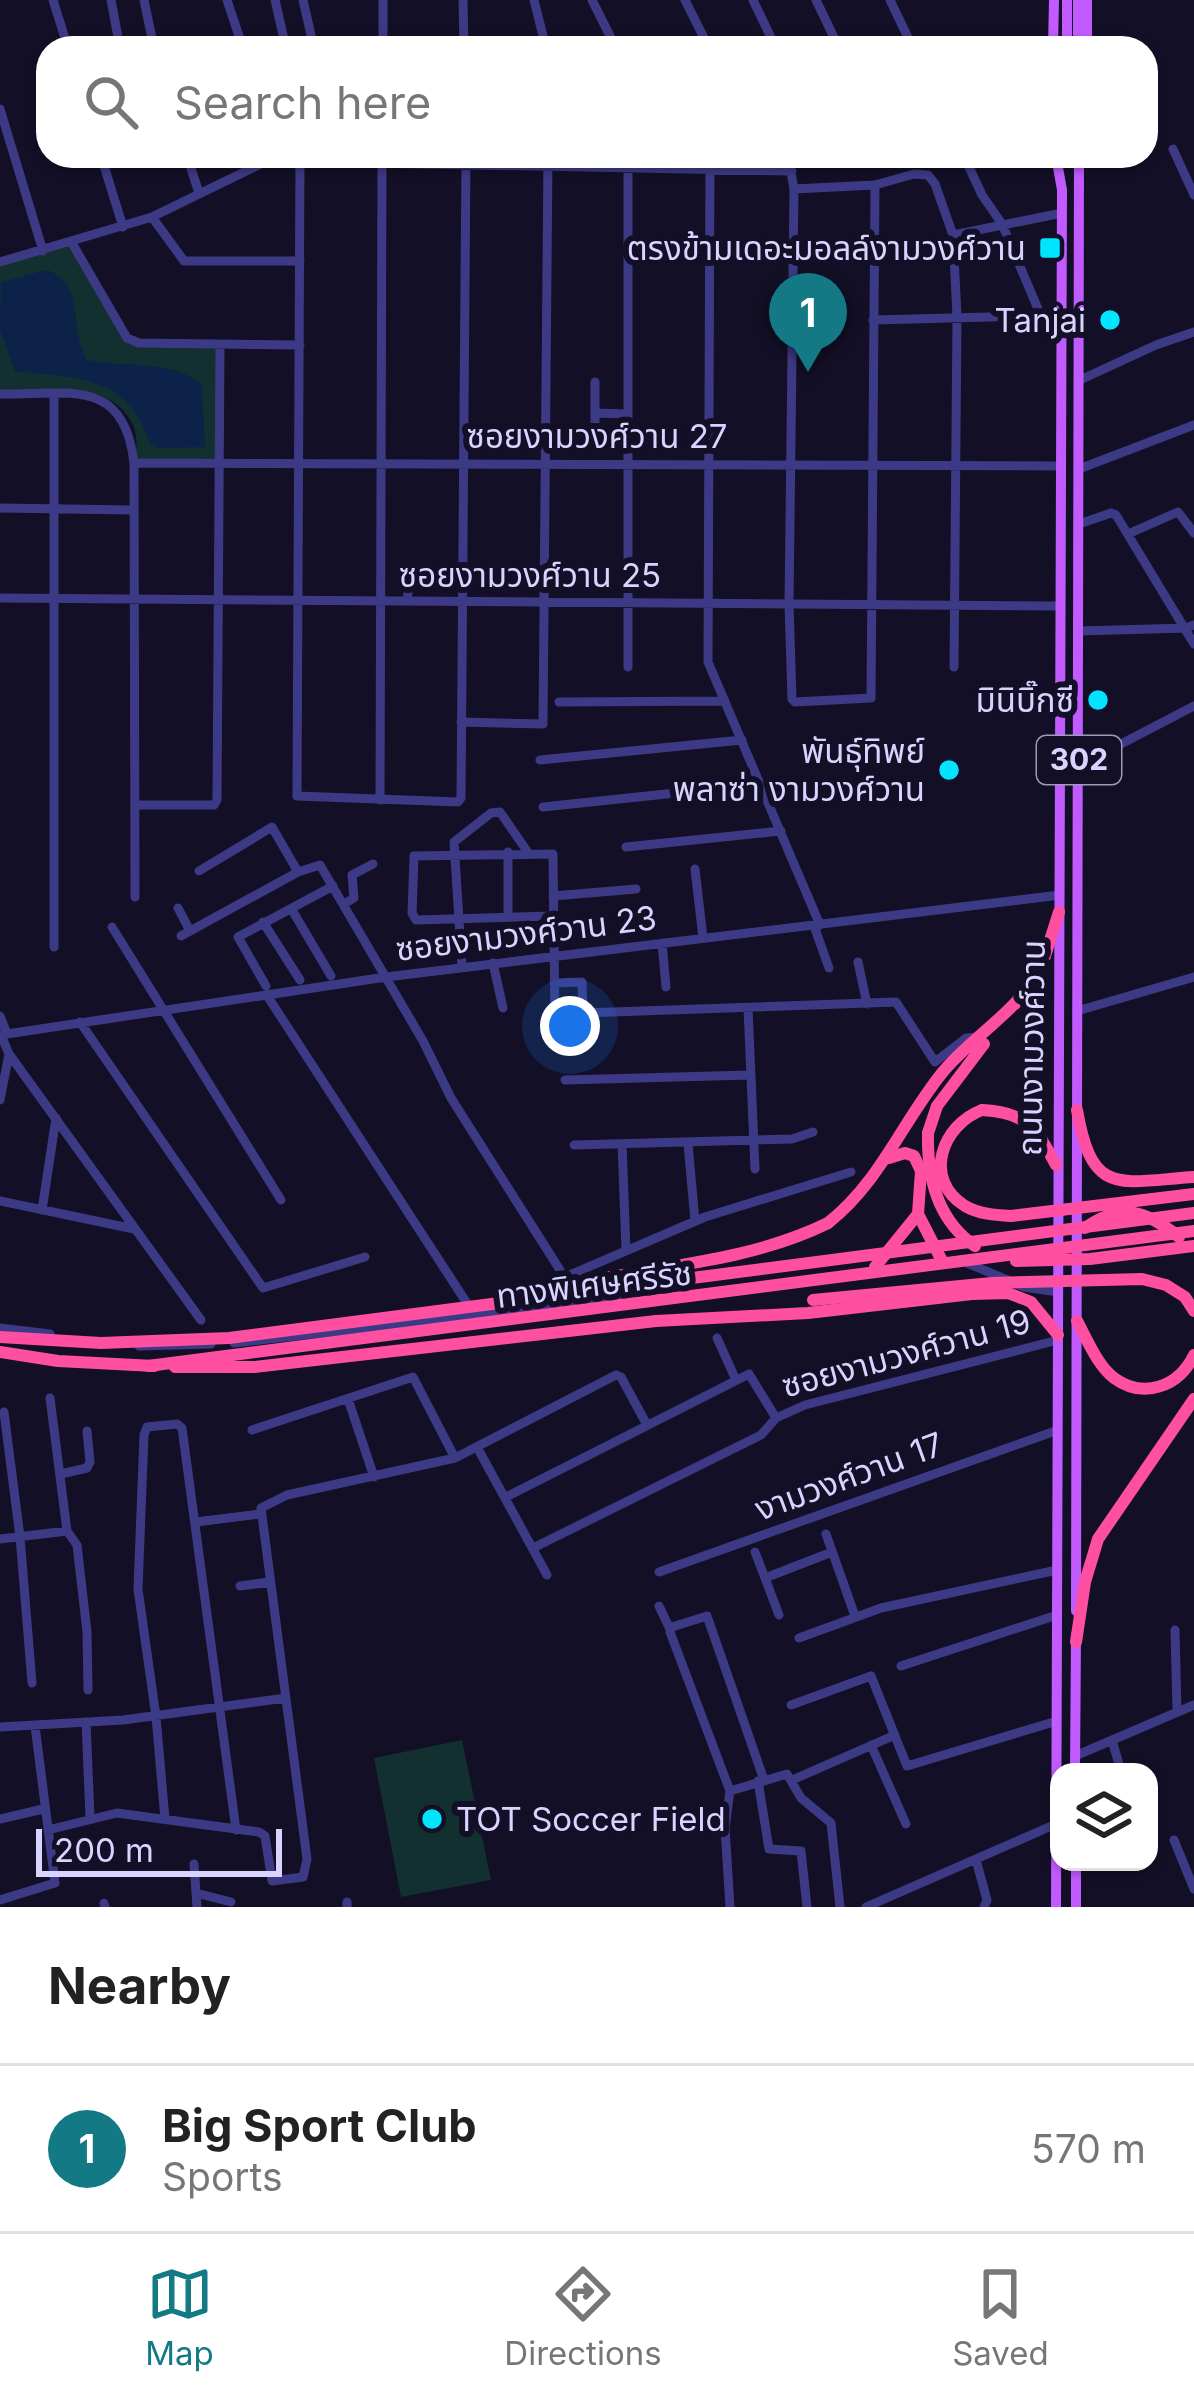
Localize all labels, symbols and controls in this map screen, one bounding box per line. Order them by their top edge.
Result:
search box [36,36,1158,168]
icon: search [78,69,144,135]
text: Search here [174,75,431,130]
place label: ตรงข้ามเดอะมอลล์งามวงศ์วาน [627,228,1026,268]
marker: ตรงข้ามเดอะมอลล์งามวงศ์วาน [1037,235,1063,261]
pin: 1 [769,273,847,372]
place label: Tanjai [995,300,1086,340]
marker: Tanjai [1097,307,1123,333]
street label: ซอยงามวงศ์วาน 27 [467,416,727,456]
street label: ซอยงามวงศ์วาน 25 [399,555,661,595]
place label: มินิบิ๊กซี [975,680,1074,720]
marker: มินิบิ๊กซี [1085,687,1111,713]
place label: พันธุ์ทิพย์ พลาซ่า งามวงศ์วาน [673,731,925,809]
road number: 302 [1037,736,1121,784]
marker: พันธุ์ทิพย์ พลาซ่า งามวงศ์วาน [936,757,962,783]
street label: ซอยงามวงศ์วาน 23 [393,897,659,969]
street label: ถนนงามวงศ์วาน [1009,940,1053,1156]
your location [540,996,600,1056]
street label: ทางพิเศษศรีรัช [494,1252,694,1316]
street label: ซอยงามวงศ์วาน 19 [777,1301,1035,1405]
street label: งามวงศ์วาน 17 [749,1423,949,1529]
map controls [1050,1763,1158,1871]
button: layers [1050,1763,1158,1871]
place label: TOT Soccer Field [456,1799,726,1839]
marker: TOT Soccer Field [419,1806,445,1832]
scale bar [36,1823,282,1876]
text: 200 m [54,1830,154,1870]
text: Nearby [48,1955,231,2016]
text: Big Sport Club [162,2098,477,2153]
text: 1 [79,2125,95,2172]
text: 570 m [1031,2125,1146,2172]
text: Sports [162,2153,283,2200]
tab: Map [145,2261,214,2373]
tab: Directions [504,2261,662,2373]
tab: Saved [952,2261,1049,2373]

